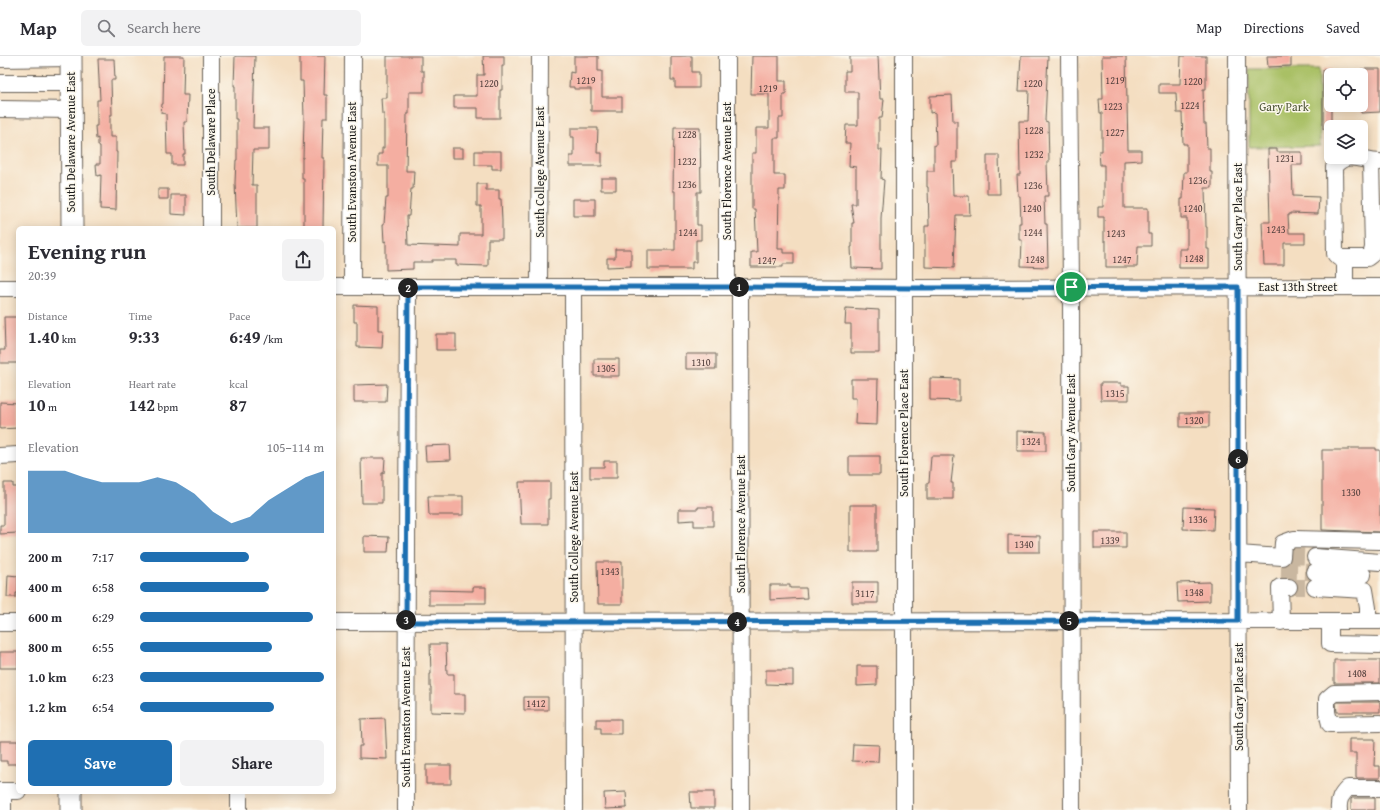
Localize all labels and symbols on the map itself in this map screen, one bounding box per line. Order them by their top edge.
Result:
street label: South Delaware Avenue East [62,71,79,213]
house number: 1219 [576,73,596,88]
house number: 1219 [1105,73,1125,88]
house number: 1220 [1183,74,1203,89]
house number: 1220 [479,76,499,91]
house number: 1220 [1023,76,1043,91]
house number: 1219 [758,81,778,96]
street label: South Delaware Place [202,88,219,196]
house number: 1224 [1180,98,1200,113]
park label: Gary Park [1259,98,1310,115]
house number: 1223 [1103,99,1123,114]
street label: South Evanston Avenue East [343,101,360,243]
street label: South Florence Avenue East [718,101,735,240]
street label: South College Avenue East [531,105,548,238]
house number: 1228 [1024,123,1044,138]
house number: 1227 [1105,125,1125,140]
house number: 1228 [677,127,697,142]
house number: 1232 [1024,147,1044,162]
house number: 1231 [1275,151,1295,166]
house number: 1232 [677,154,697,169]
street label: South Gary Place East [1229,162,1246,271]
house number: 1236 [1188,173,1208,188]
house number: 1236 [677,177,697,192]
house number: 1236 [1023,178,1043,193]
house number: 1240 [1022,201,1042,216]
house number: 1240 [1183,201,1203,216]
house number: 1243 [1266,222,1286,237]
house number: 1244 [678,225,698,240]
house number: 1244 [1023,225,1043,240]
house number: 1243 [1106,226,1126,241]
house number: 1248 [1184,251,1204,266]
house number: 1248 [1025,252,1045,267]
house number: 1247 [1112,252,1132,267]
house number: 1247 [757,253,777,268]
pin [1054,270,1088,304]
pin: 1 [729,277,749,297]
pin: 2 [398,278,418,298]
street label: East 13th Street [1259,278,1338,295]
house number: 1310 [691,355,711,370]
house number: 1305 [596,361,616,376]
street label: South Florence Place East [895,368,912,497]
street label: South Gary Avenue East [1062,373,1079,492]
house number: 1315 [1105,386,1125,401]
house number: 1320 [1184,413,1204,428]
house number: 1324 [1021,434,1041,449]
pin: 6 [1228,449,1248,469]
street label: South Florence Avenue East [732,454,749,593]
street label: South College Avenue East [565,470,582,603]
house number: 1330 [1341,485,1361,500]
house number: 1336 [1188,512,1208,527]
house number: 1339 [1100,533,1120,548]
house number: 1340 [1014,537,1034,552]
house number: 1343 [600,564,620,579]
house number: 1348 [1184,585,1204,600]
house number: 3117 [855,586,875,601]
pin: 3 [396,610,416,630]
pin: 5 [1059,611,1079,631]
pin: 4 [727,612,747,632]
street label: South Gary Place East [1230,642,1247,751]
street label: South Evanston Avenue East [397,646,414,788]
house number: 1408 [1347,666,1367,681]
house number: 1412 [526,696,546,711]

